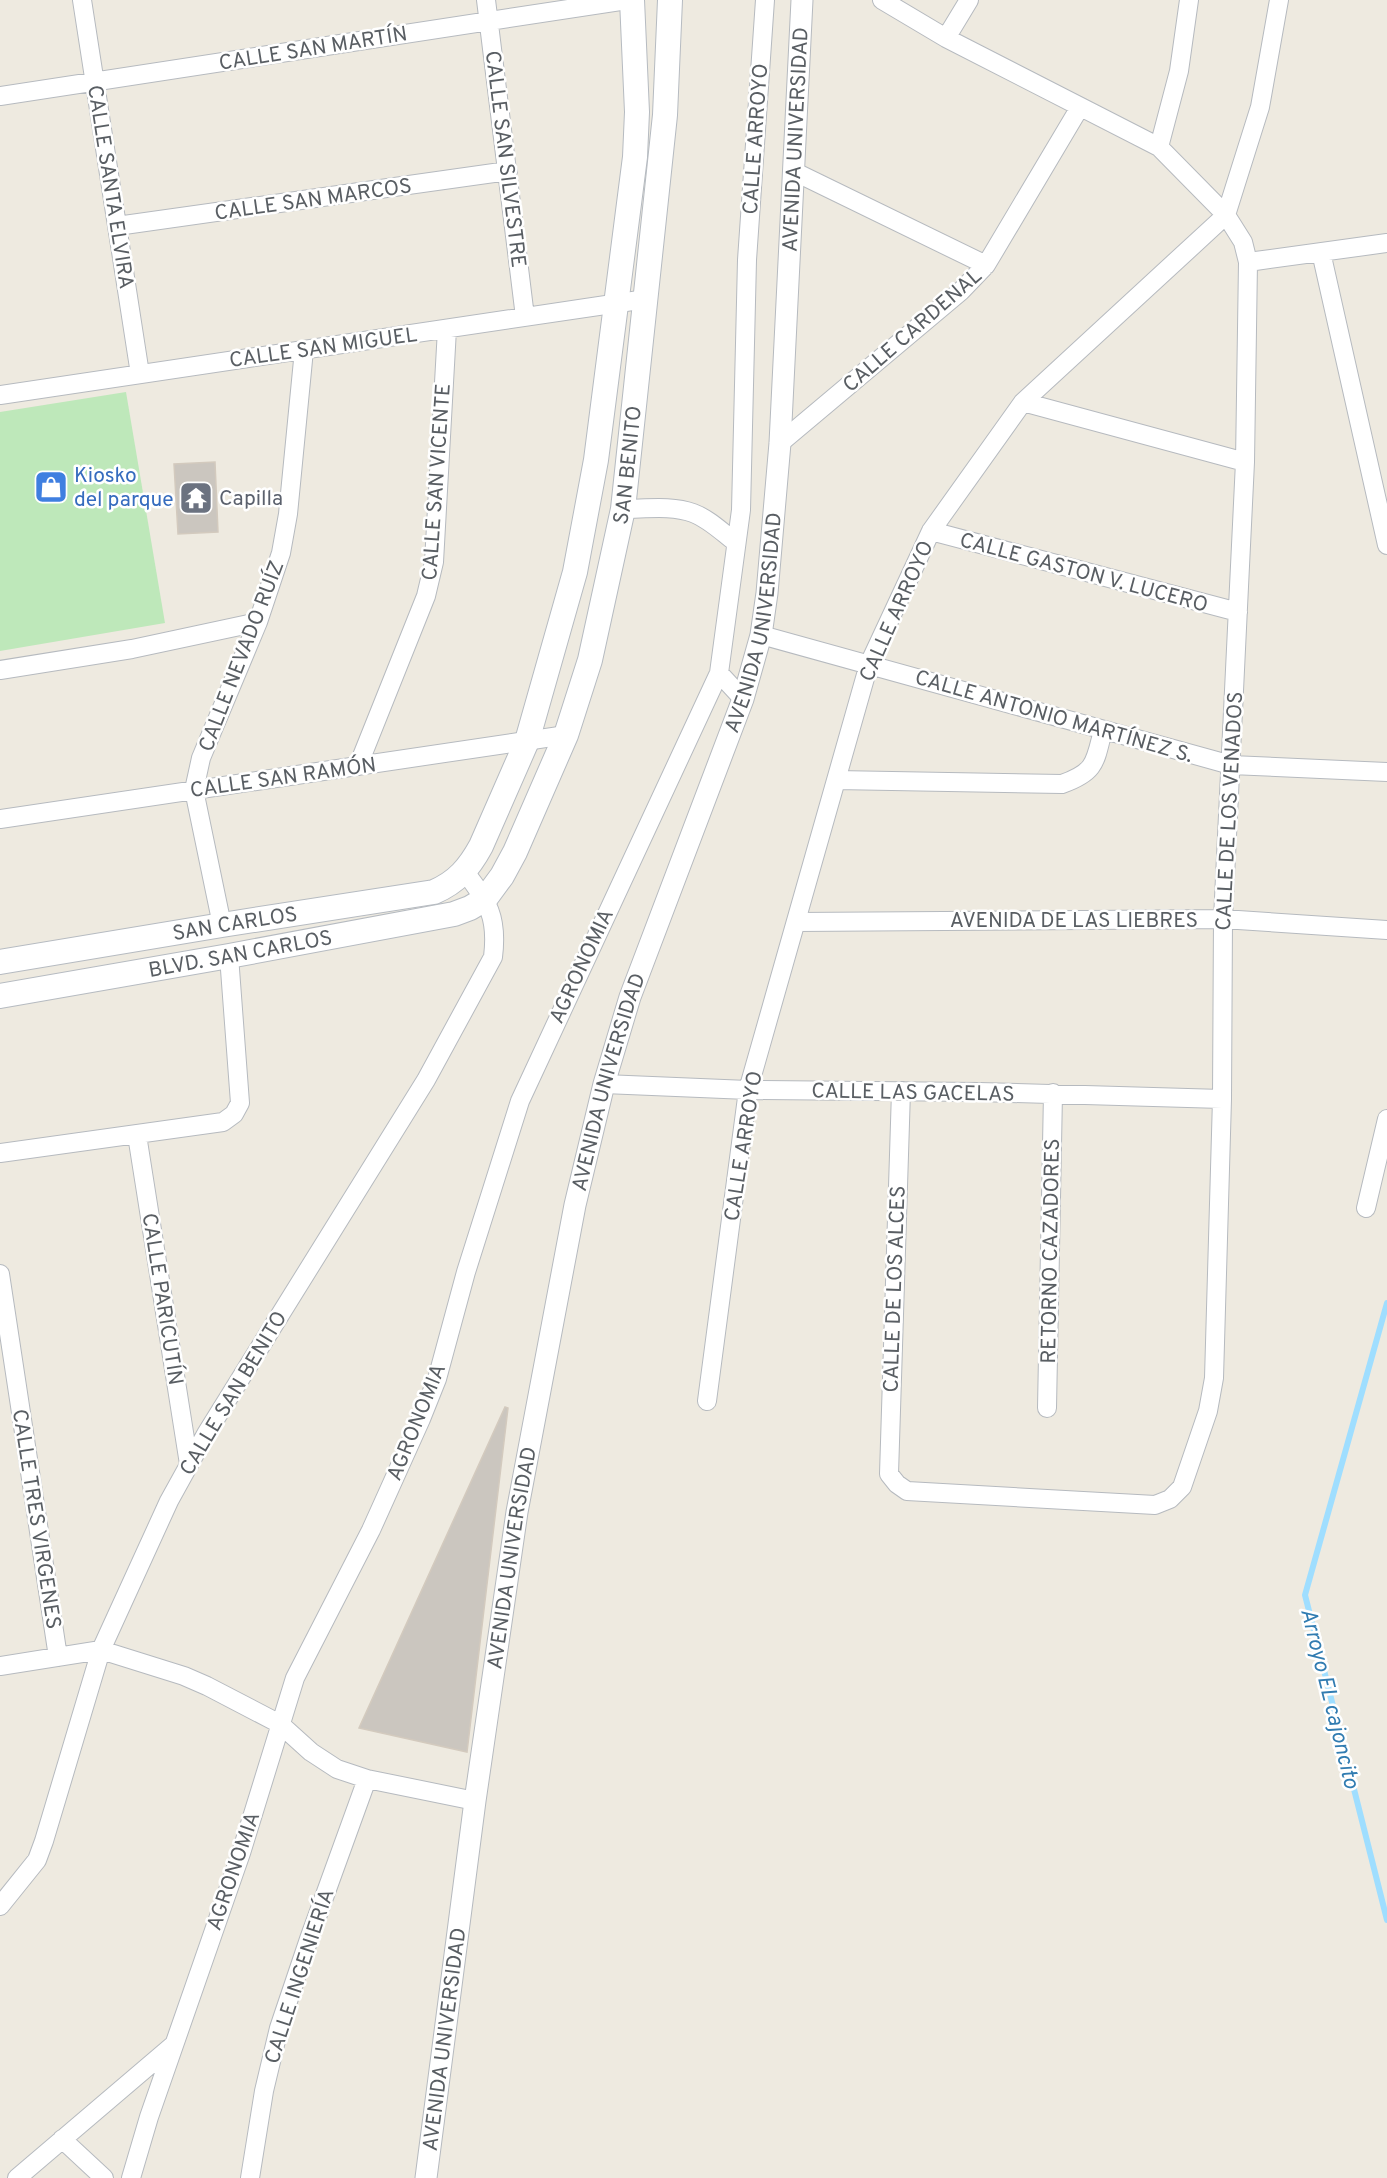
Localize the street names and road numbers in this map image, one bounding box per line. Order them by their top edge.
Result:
street label: CALLE SAN MARTÍN [217,20,409,78]
street label: AVENIDA UNIVERSIDAD [778,26,816,253]
street label: CALLE SAN SILVESTRE [478,49,531,269]
street label: CALLE ARROYO [738,63,775,216]
street label: CALLE SANTA ELVIRA [80,83,139,291]
street label: CALLE SAN MARCOS [213,173,414,228]
street label: CALLE CARDENAL [838,263,988,399]
street label: CALLE SAN MIGUEL [228,322,419,375]
street label: CALLE SAN VICENTE [417,383,458,582]
street label: SAN BENITO [608,405,649,527]
street label: AVENIDA UNIVERSIDAD [719,511,789,737]
street label: CALLE GASTON V. LUCERO [956,527,1211,620]
street label: CALLE ARROYO [854,537,941,686]
street label: CALLE NEVADO RUÍZ [193,557,291,756]
street label: CALLE ANTONIO MARTÍNEZ S. [911,664,1196,770]
street label: CALLE DE LOS VENADOS [1211,691,1250,931]
street label: CALLE SAN RAMÓN [188,751,378,805]
street label: SAN CARLOS [171,901,299,948]
street label: AGRONOMIA [544,905,621,1028]
street label: AVENIDA DE LAS LIEBRES [950,908,1198,935]
street label: BLVD. SAN CARLOS [147,925,335,985]
street label: AVENIDA UNIVERSIDAD [567,970,653,1194]
street label: CALLE ARROYO [719,1069,770,1223]
street label: CALLE LAS GACELAS [811,1078,1015,1109]
street label: RETORNO CAZADORES [1036,1138,1067,1364]
street label: CALLE DE LOS ALCES [878,1185,913,1393]
street label: CALLE PARICUTÍN [135,1211,189,1387]
street label: CALLE SAN BENITO [175,1307,294,1481]
street label: AGRONOMIA [382,1360,453,1485]
street label: CALLE TRES VIRGENES [5,1407,66,1631]
street label: AVENIDA UNIVERSIDAD [482,1445,544,1671]
street label: AGRONOMIA [202,1809,267,1934]
street label: CALLE INGENIERÍA [258,1885,341,2067]
street label: AVENIDA UNIVERSIDAD [418,1926,473,2153]

